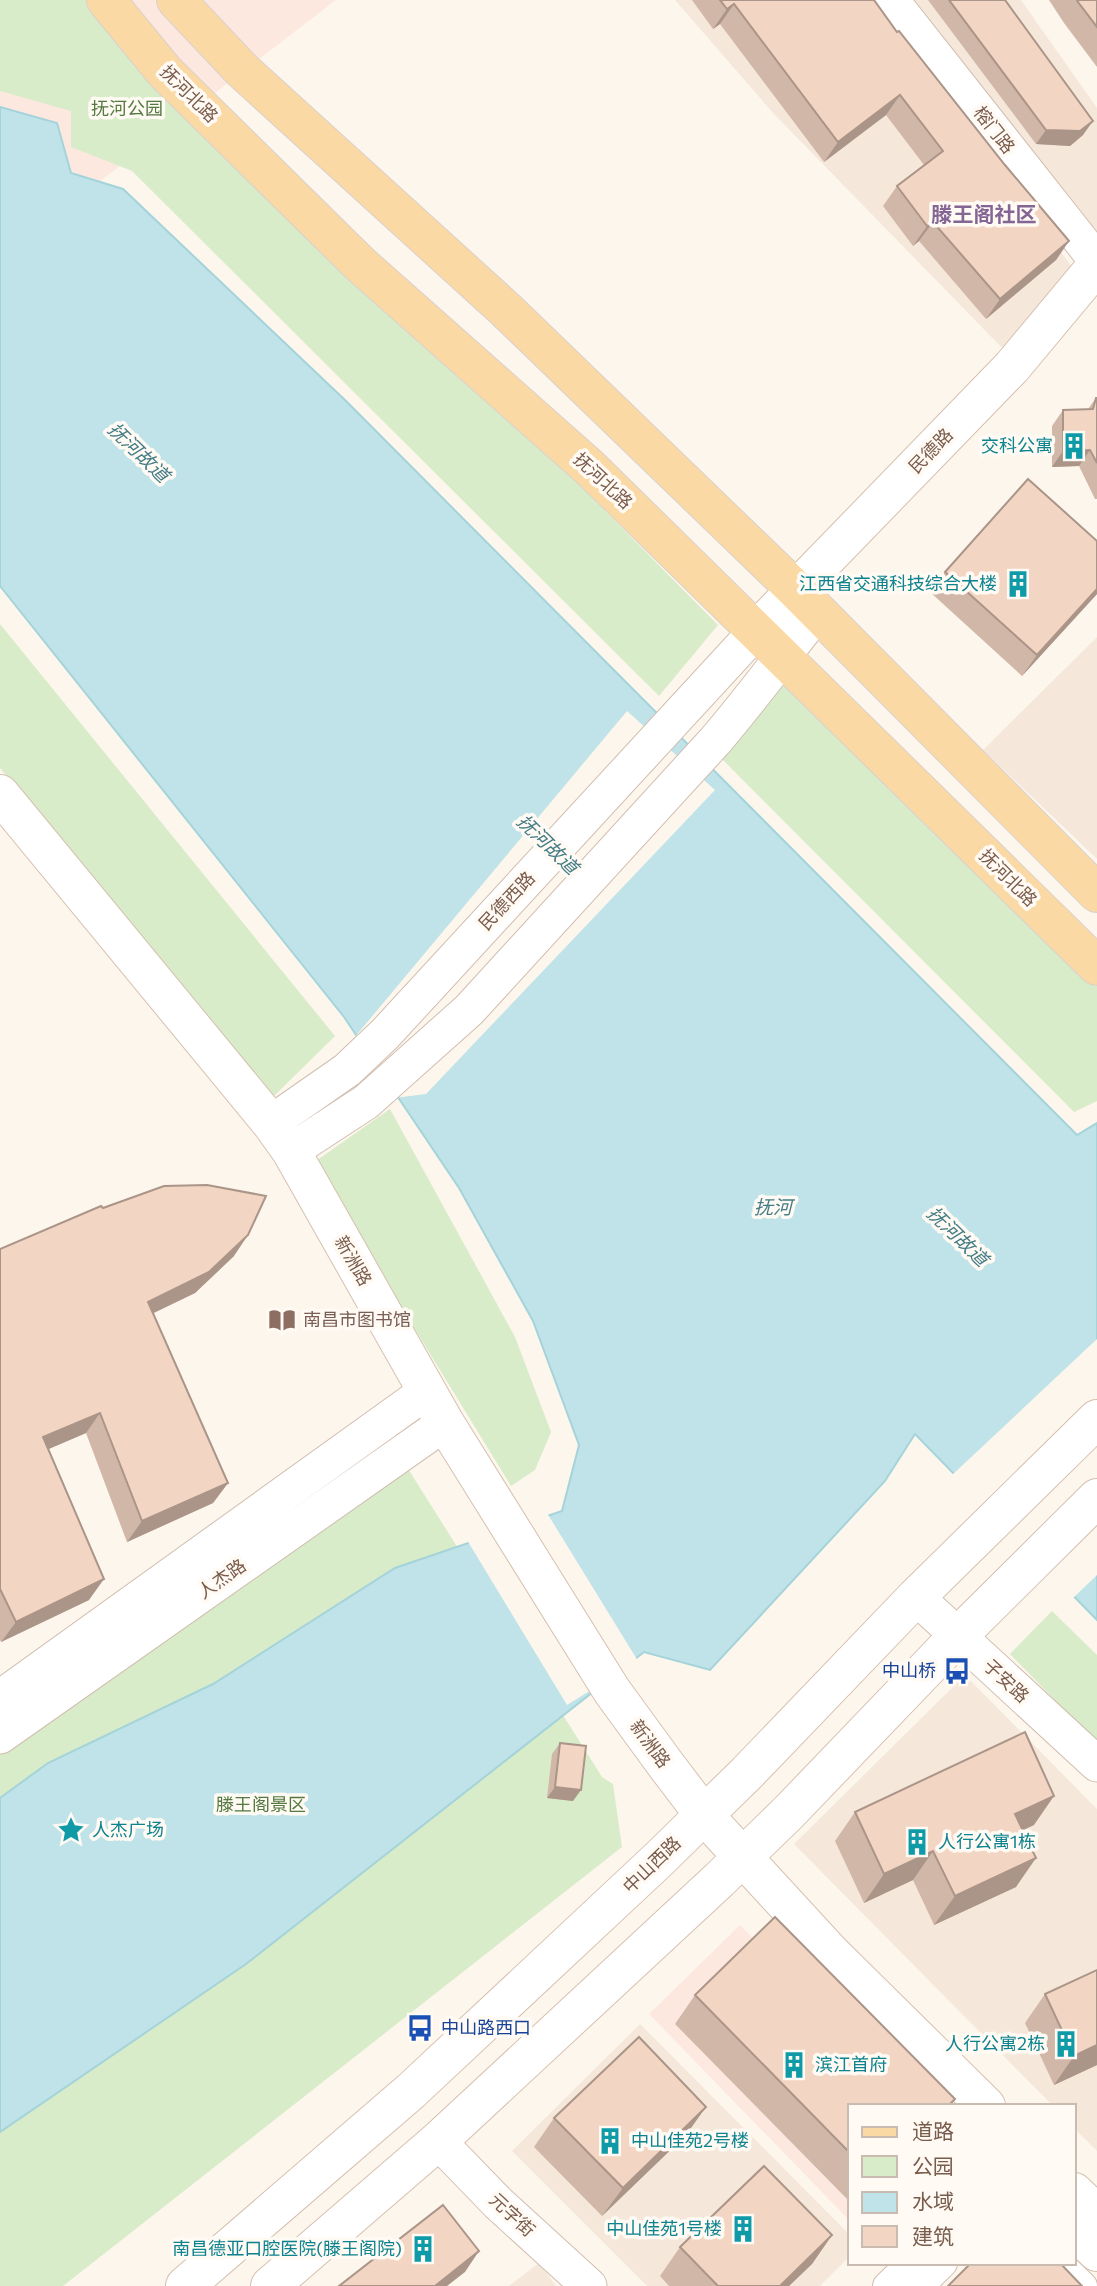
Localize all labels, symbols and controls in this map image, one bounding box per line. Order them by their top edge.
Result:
street label: 抚河北路 [156,60,223,127]
park label: 抚河公园 [91,97,163,119]
street label: 榕门路 [969,101,1020,157]
district label: 滕王阁社区 [932,201,1037,226]
water label: 抚河故道 [104,417,177,488]
street label: 民德路 [904,423,957,477]
building icon: 交科公寓 [1059,431,1089,461]
place label: 交科公寓 [981,434,1053,456]
street label: 抚河北路 [570,448,638,513]
building icon: 江西省交通科技综合大楼 [1003,569,1033,599]
place label: 江西省交通科技综合大楼 [799,572,997,594]
water label: 抚河故道 [513,809,586,880]
street label: 抚河北路 [975,844,1042,911]
street label: 民德西路 [474,866,539,934]
water label: 抚河 [754,1195,796,1218]
water label: 抚河故道 [923,1201,996,1272]
street label: 新洲路 [331,1232,377,1289]
library icon: 南昌市图书馆 [267,1305,297,1335]
place label: 南昌市图书馆 [303,1308,411,1330]
street label: 人杰路 [193,1554,250,1603]
street label: 子安路 [979,1654,1034,1707]
bus stop icon: 中山桥 [942,1656,972,1686]
place label: 中山桥 [882,1659,936,1681]
street label: 新洲路 [626,1715,676,1772]
park label: 滕王阁景区 [216,1793,306,1815]
place icon: 人杰广场 [56,1815,86,1845]
place label: 人杰广场 [92,1818,164,1840]
building icon: 人行公寓1栋 [902,1827,932,1857]
place label: 人行公寓1栋 [938,1830,1036,1852]
street label: 中山西路 [618,1831,685,1897]
bus stop icon: 中山路西口 [405,2013,435,2043]
place label: 中山路西口 [441,2016,531,2038]
building icon: 人行公寓2栋 [1051,2029,1081,2059]
place label: 人行公寓2栋 [945,2032,1045,2054]
building icon: 滨江首府 [779,2050,809,2080]
place label: 滨江首府 [815,2053,887,2075]
legend [848,2104,1076,2265]
text: 道路 [912,2118,954,2143]
building icon: 中山佳苑2号楼 [595,2126,625,2156]
place label: 中山佳苑2号楼 [631,2129,749,2151]
text: 公园 [912,2153,954,2178]
street label: 元字街 [485,2188,540,2241]
text: 水域 [912,2188,954,2213]
building icon: 中山佳苑1号楼 [728,2214,758,2244]
place label: 中山佳苑1号楼 [606,2217,722,2239]
text: 建筑 [912,2223,954,2248]
building icon: 南昌德亚口腔医院(滕王阁院) [408,2234,438,2264]
place label: 南昌德亚口腔医院(滕王阁院) [172,2237,402,2259]

